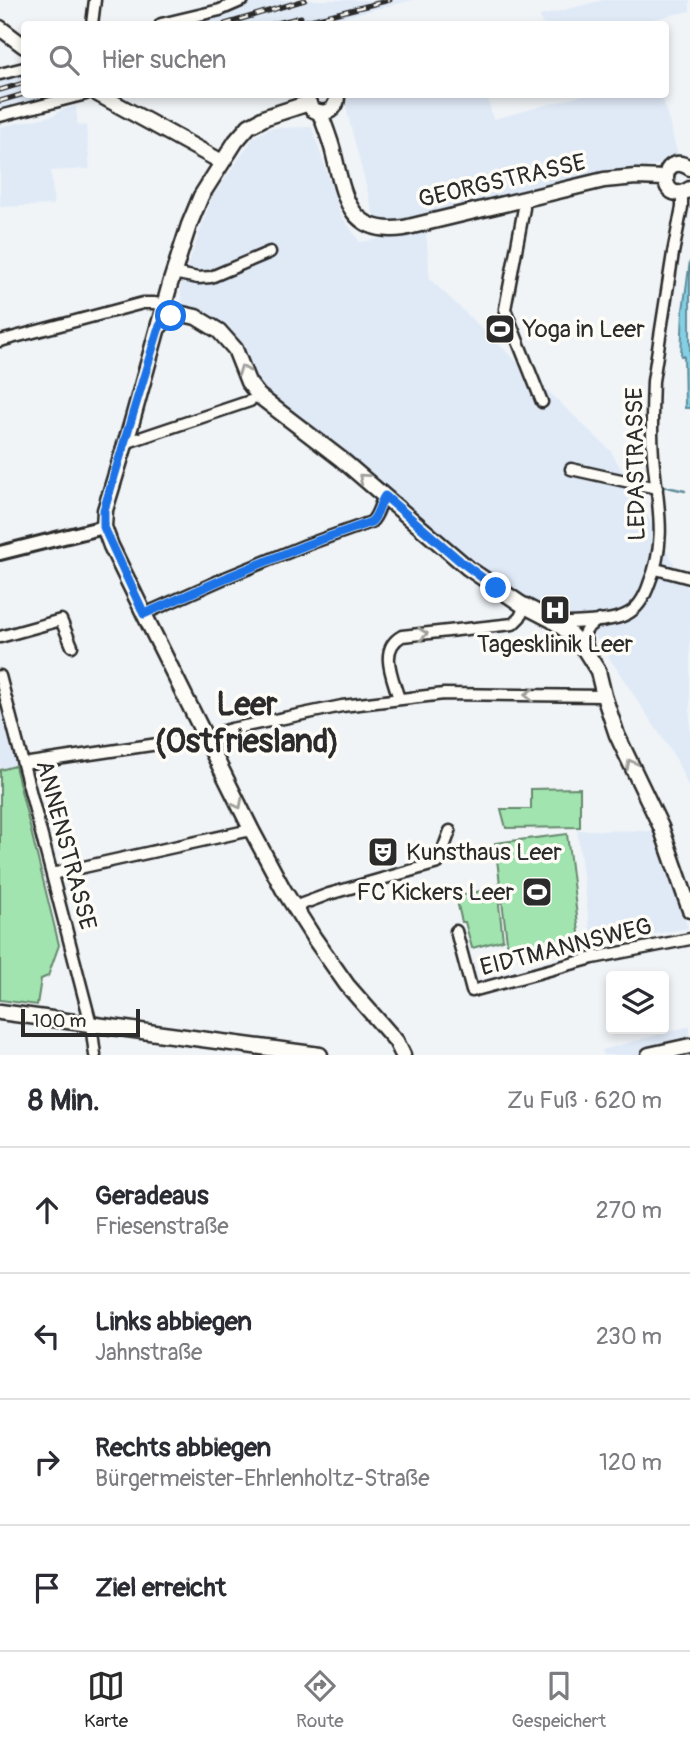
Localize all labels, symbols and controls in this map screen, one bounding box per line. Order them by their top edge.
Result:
search box [21,21,669,98]
icon: search [45,41,83,79]
text: Hier suchen [101,44,226,76]
street label: GEORGSTRASSE [416,148,588,214]
route start [155,300,186,331]
sports icon: Yoga in Leer [483,312,517,346]
place label: Yoga in Leer [522,315,645,344]
one-way arrow [238,364,252,376]
street label: LEDASTRASSE [620,387,652,541]
one-way arrow [358,474,371,486]
route end [480,572,511,603]
hospital icon: Tagesklinik Leer [538,593,572,627]
one-way arrow [418,626,429,641]
place label: Tagesklinik Leer [477,630,634,659]
district label: Leer (Ostfriesland) [155,685,339,762]
one-way arrow [524,688,535,703]
street label: ANNENSTRASSE [29,757,103,933]
one-way arrow [625,759,639,771]
one-way arrow [230,797,244,809]
theatre icon: Kunsthaus Leer [366,835,400,869]
place label: Kunsthaus Leer [406,838,562,867]
sports icon: FC Kickers Leer [520,875,554,909]
place label: FC Kickers Leer [356,878,514,907]
street label: EIDTMANNSWEG [477,912,655,982]
map controls [606,971,669,1034]
button: layers [606,971,669,1034]
scale bar [21,1006,140,1038]
text: 100 m [32,1009,86,1033]
text: 8 Min. [28,1082,100,1119]
text: Zu Fuß · 620 m [507,1086,662,1115]
text: Geradeaus [95,1180,209,1212]
icon: ahead [28,1191,66,1229]
text: 270 m [596,1196,662,1225]
text: Friesenstraße [95,1212,229,1241]
text: Links abbiegen [95,1306,252,1338]
icon: left [28,1317,66,1355]
text: 230 m [596,1322,662,1351]
text: Jahnstraße [95,1338,202,1367]
text: Rechts abbiegen [95,1432,271,1464]
icon: right [28,1443,66,1481]
text: 120 m [599,1448,662,1477]
text: Bürgermeister-Ehrlenholtz-Straße [95,1464,429,1493]
icon: arrive [28,1569,66,1607]
text: Ziel erreicht [95,1572,226,1604]
tab: Karte [84,1667,128,1733]
tab: Route [296,1667,344,1733]
tab: Gespeichert [512,1667,606,1733]

